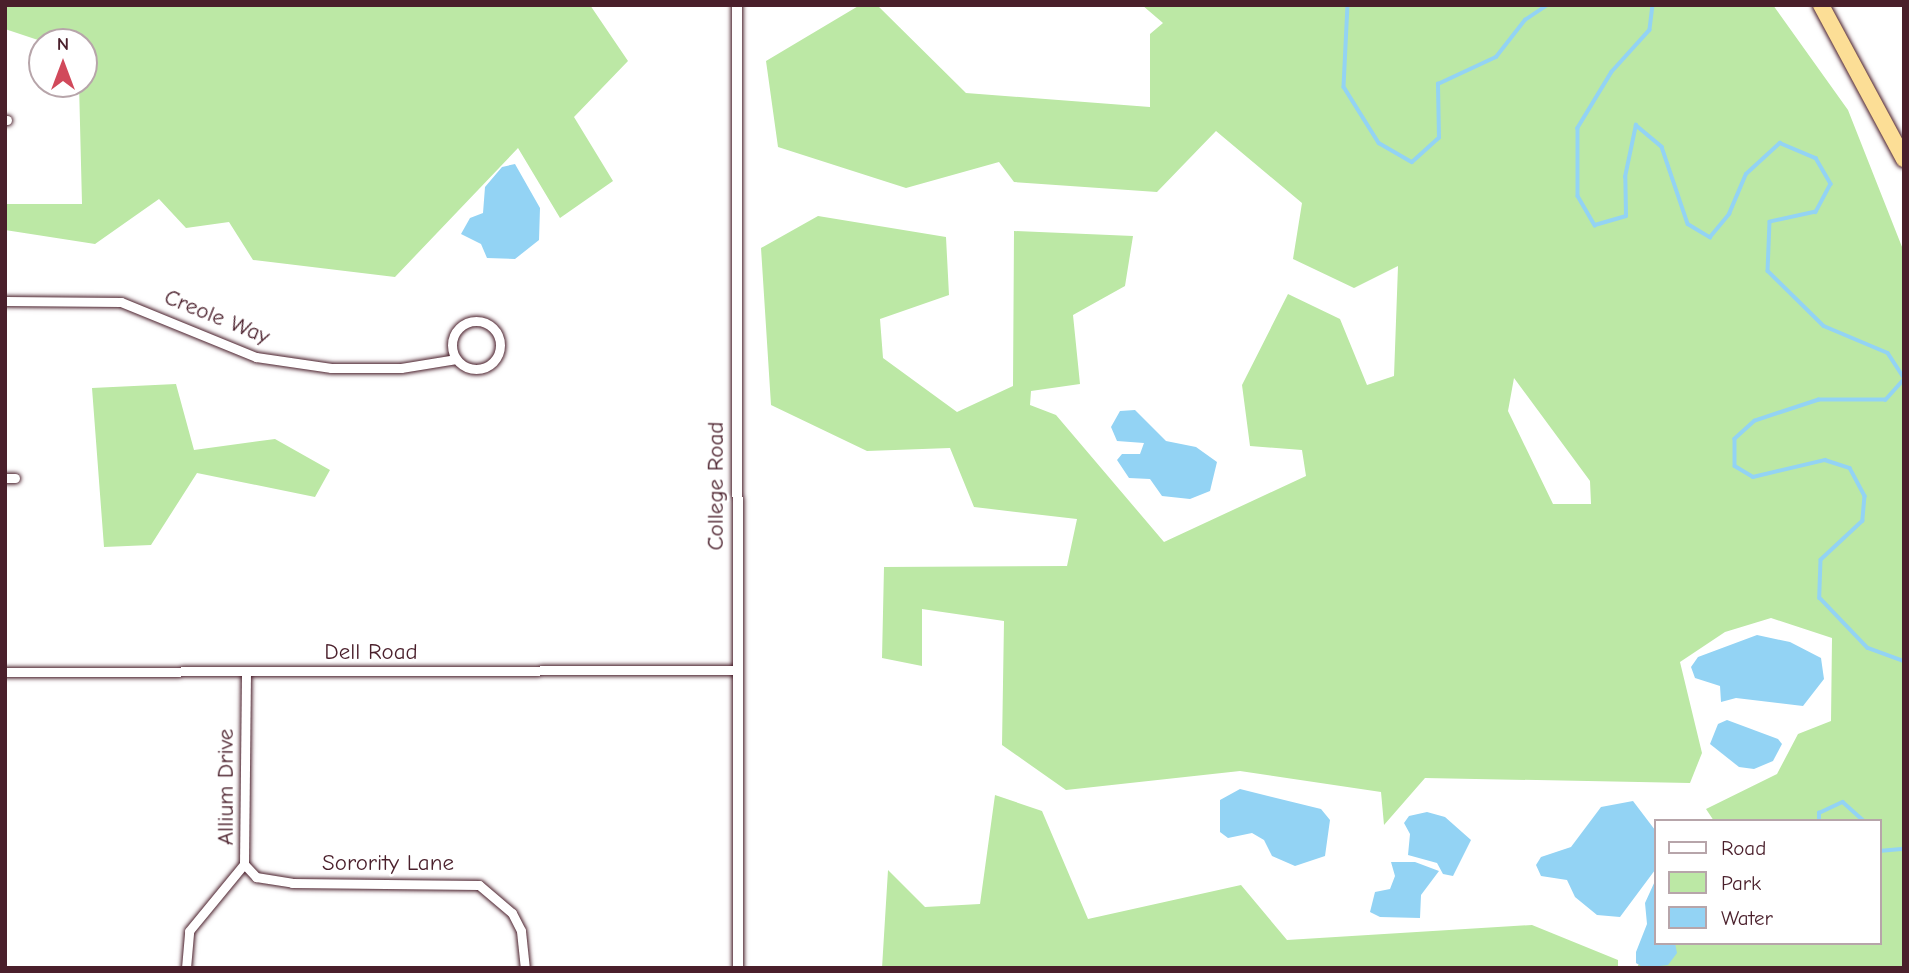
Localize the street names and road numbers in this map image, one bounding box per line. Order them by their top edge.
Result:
street label: Creole Way [160,283,274,351]
street label: College Road [702,422,730,550]
street label: Dell Road [324,638,418,666]
street label: Allium Drive [212,729,240,845]
street label: Sorority Lane [322,849,454,877]

